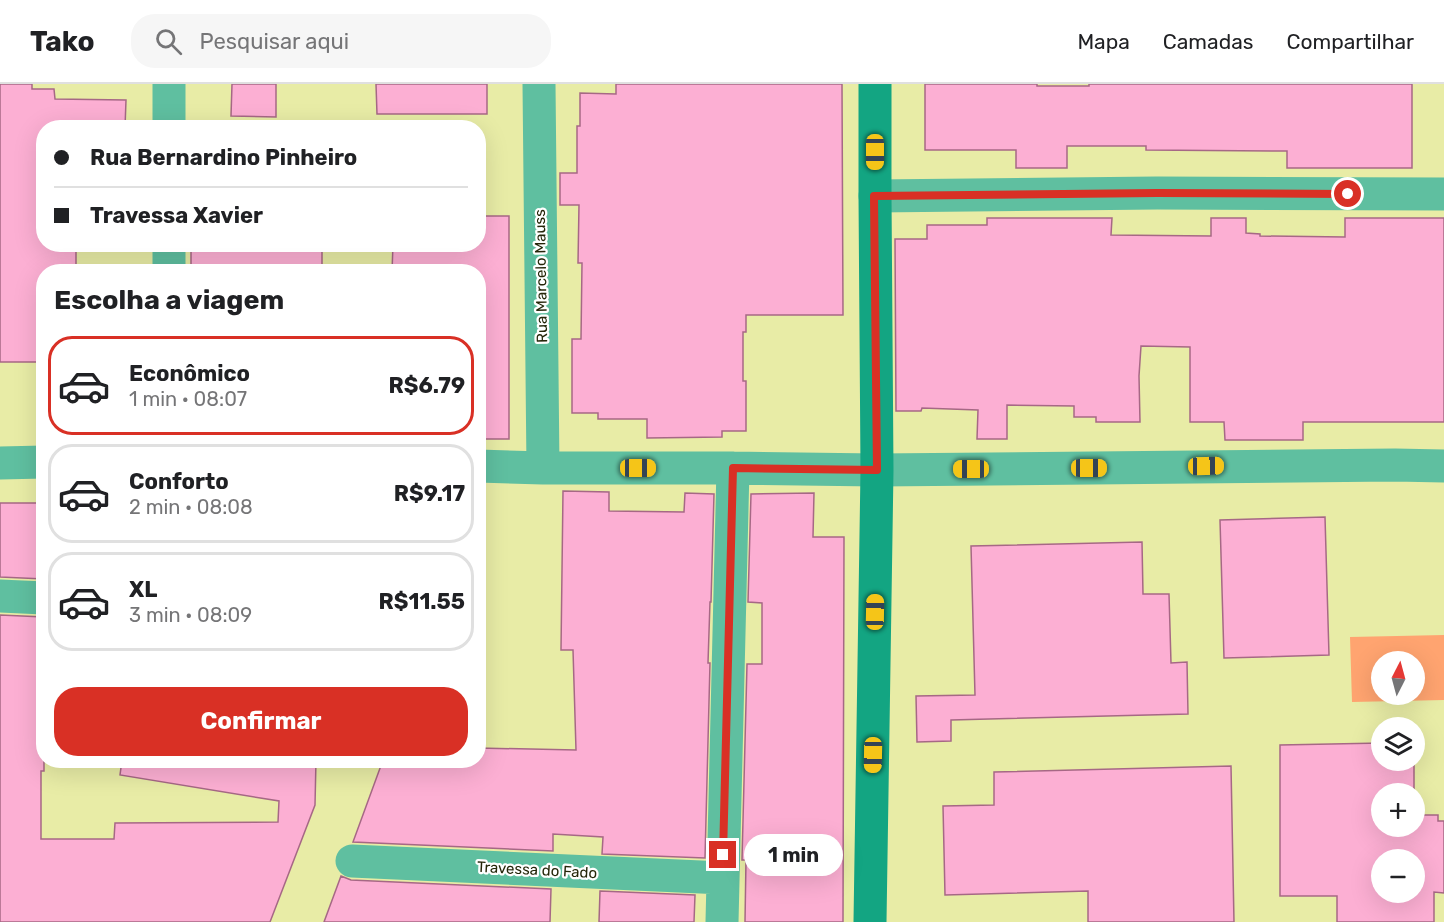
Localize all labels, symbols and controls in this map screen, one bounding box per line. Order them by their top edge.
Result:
search box [131,14,551,68]
text: Tako [30,25,95,58]
icon: search [152,25,185,58]
text: Pesquisar aqui [200,28,349,55]
text: Mapa [1077,29,1130,54]
text: Camadas [1163,29,1253,54]
text: Compartilhar [1286,29,1414,54]
car [866,134,884,170]
text: Rua Bernardino Pinheiro [90,144,357,171]
route start [1334,180,1361,207]
text: Travessa Xavier [90,202,263,229]
street label: Rua Marcelo Mauss [531,209,551,343]
text: Escolha a viagem [54,284,284,316]
icon: car [57,359,111,413]
text: Econômico [129,360,250,387]
text: R$6.79 [388,372,465,399]
text: 1 min · 08:07 [129,387,247,411]
car [1188,457,1224,475]
car [620,459,656,477]
car [1071,459,1107,477]
car [953,460,989,478]
icon: car [57,467,111,521]
text: Conforto [129,468,229,495]
text: R$9.17 [394,480,465,507]
text: 2 min · 08:08 [129,495,253,519]
icon: car [57,575,111,629]
text: XL [129,576,157,603]
text: R$11.55 [379,588,465,615]
car [866,594,884,630]
text: 3 min · 08:09 [129,603,252,627]
north arrow [1371,651,1425,705]
map controls [1371,651,1425,903]
button: Confirmar [54,687,468,756]
button: layers [1371,717,1425,771]
car [864,737,882,773]
button: + [1371,783,1425,837]
callout: 1 min [744,834,843,876]
route end [709,841,736,868]
text: 1 min [768,843,819,867]
button: − [1371,849,1425,903]
street label: Travessa do Fado [477,858,597,882]

